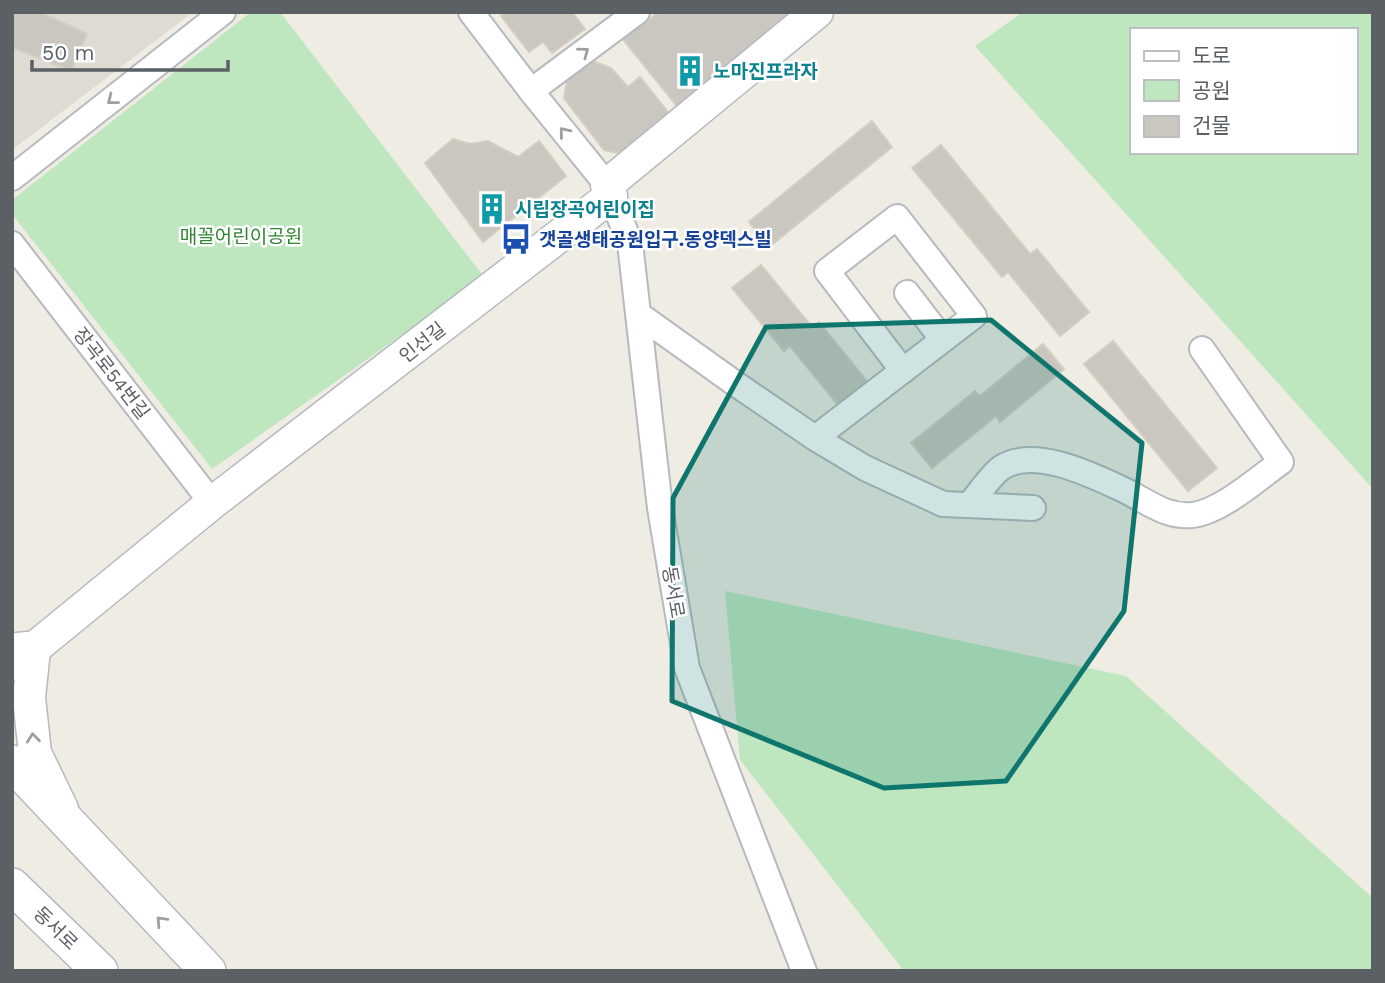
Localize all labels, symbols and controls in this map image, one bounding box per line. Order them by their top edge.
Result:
scale bar [32,28,228,72]
legend [1130,28,1357,154]
text: 50 m [42,40,94,65]
text: 도로 [1192,43,1231,68]
one-way arrow [576,48,589,60]
building icon: 노마진프라자 [673,54,707,88]
place label: 노마진프라자 [713,60,818,83]
text: 공원 [1192,78,1231,103]
one-way arrow [107,92,120,104]
text: 건물 [1192,113,1231,138]
one-way arrow [559,127,572,139]
building icon: 시립장곡어린이집 [475,192,509,226]
place label: 시립장곡어린이집 [515,198,655,221]
bus stop icon: 갯골생태공원입구.동양덱스빌 [499,222,533,256]
park label: 매꼴어린이공원 [180,225,302,248]
place label: 갯골생태공원입구.동양덱스빌 [539,228,772,251]
street label: 인선길 [395,317,450,368]
street label: 장곡로54번길 [69,323,155,424]
street label: 동서로 [658,564,689,620]
one-way arrow [26,732,41,743]
street label: 동서로 [29,902,83,955]
one-way arrow [157,916,169,929]

